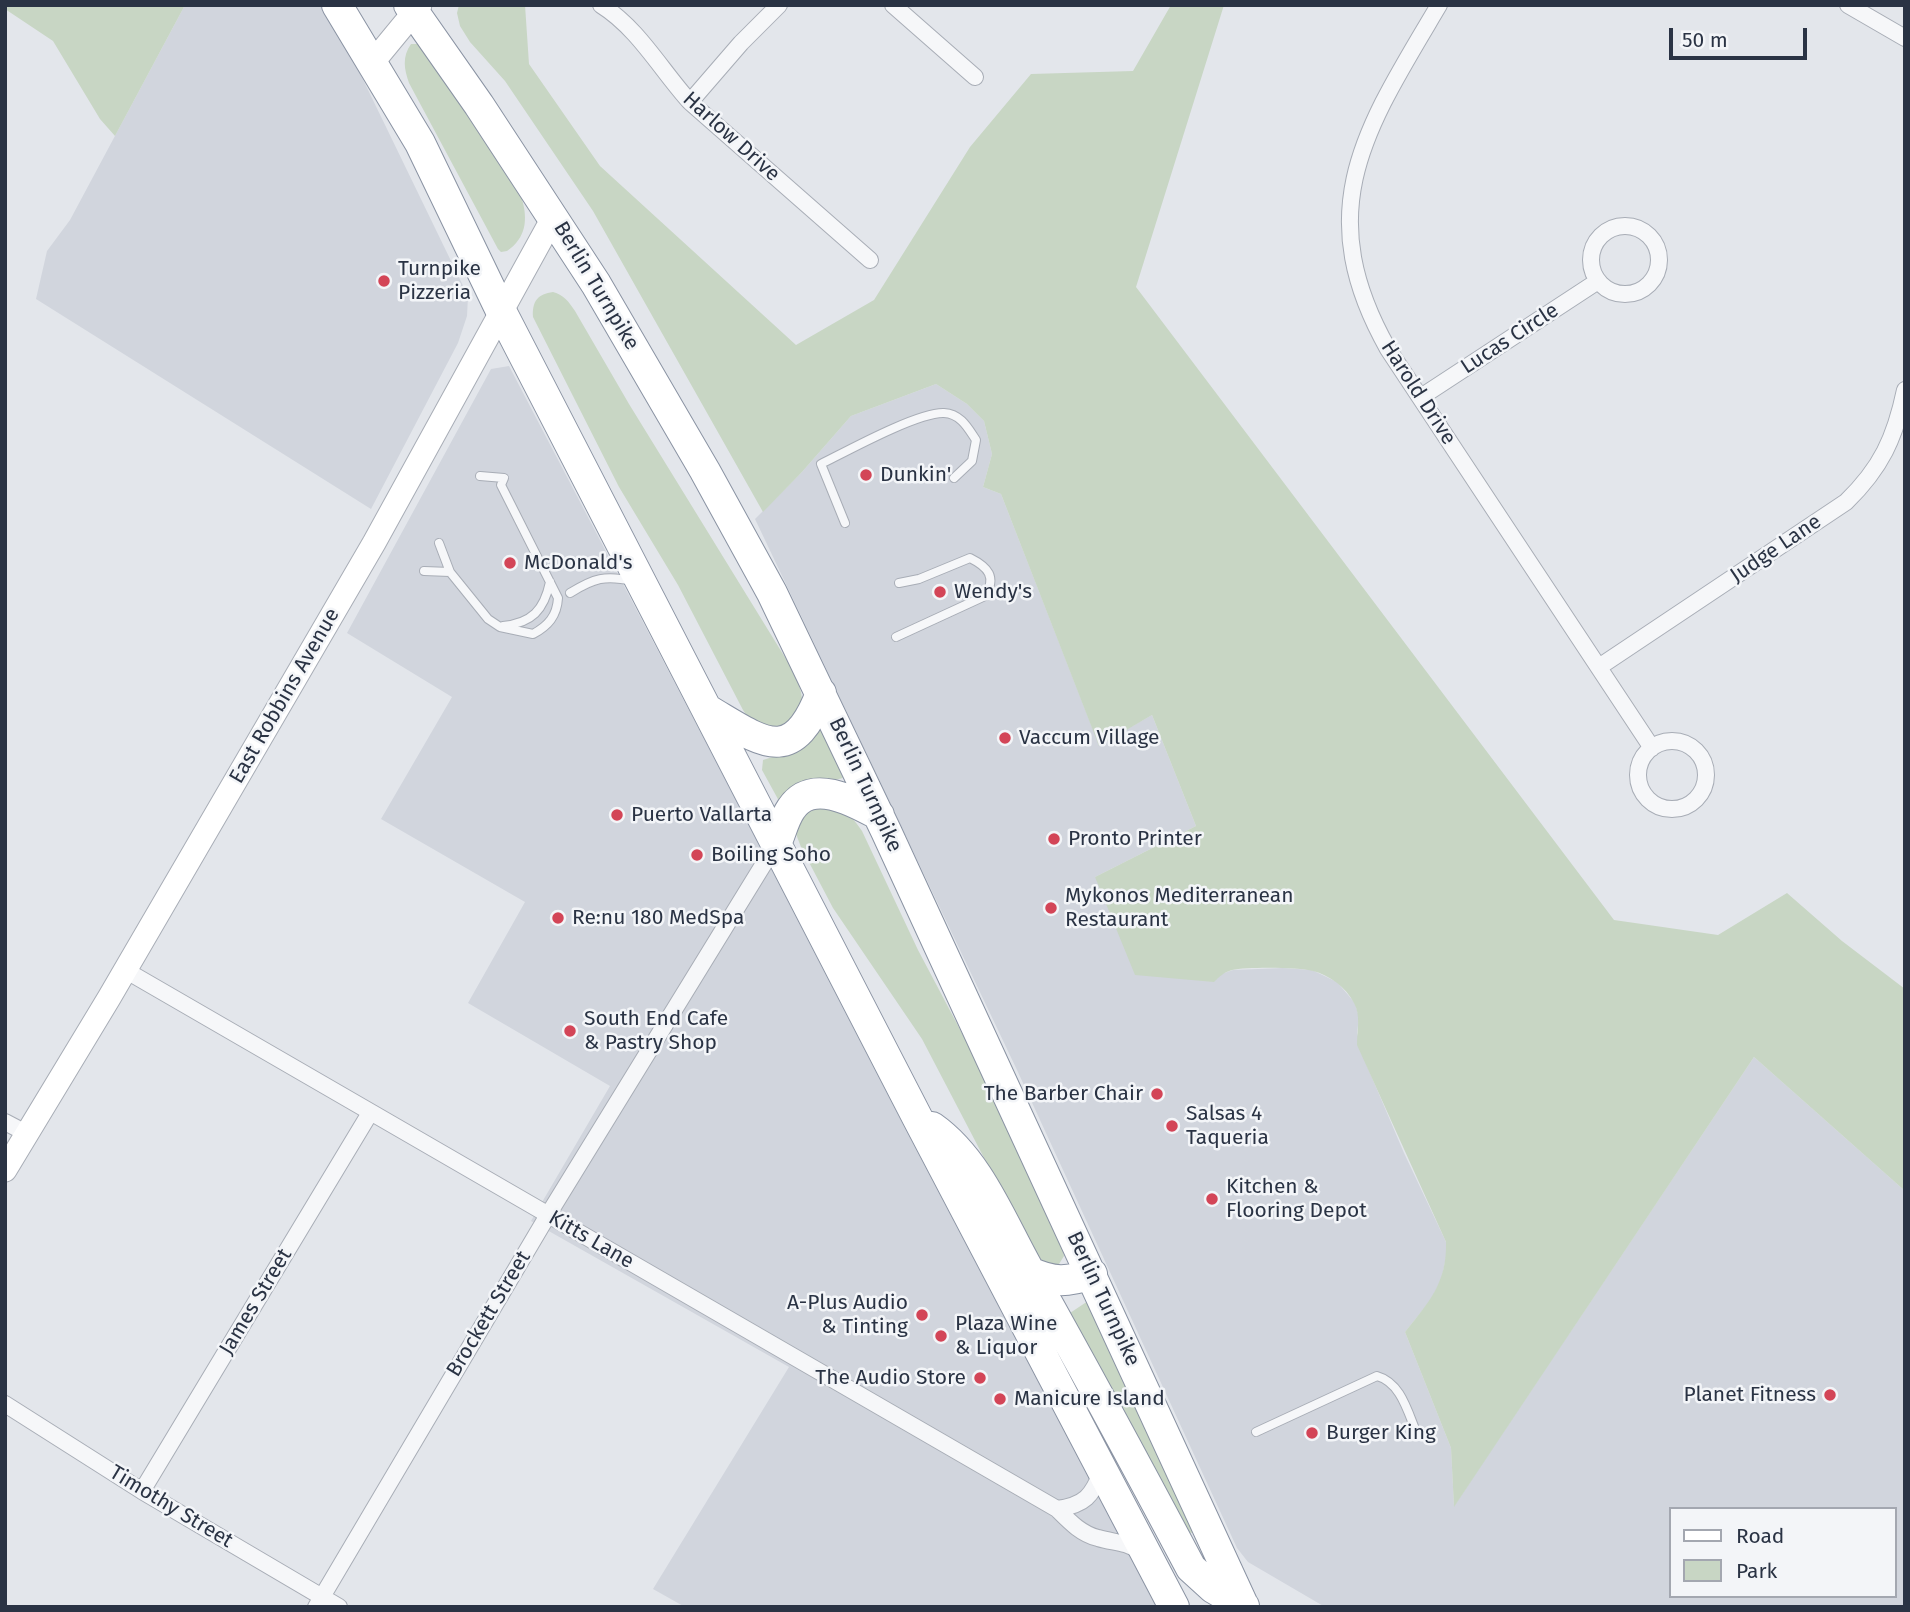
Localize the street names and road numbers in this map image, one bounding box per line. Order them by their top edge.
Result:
street label: Harlow Drive [677,87,785,187]
street label: Berlin Turnpike [548,217,644,355]
street label: Lucas Circle [1456,298,1564,380]
street label: Harold Drive [1375,336,1461,450]
street label: Judge Lane [1726,509,1826,589]
street label: East Robbins Avenue [225,604,345,788]
street label: Berlin Turnpike [823,714,907,856]
street label: Kitts Lane [544,1206,638,1274]
street label: Berlin Turnpike [1061,1228,1145,1370]
street label: James Street [214,1244,298,1360]
street label: Brockett Street [442,1247,536,1381]
street label: Timothy Street [105,1460,237,1554]

